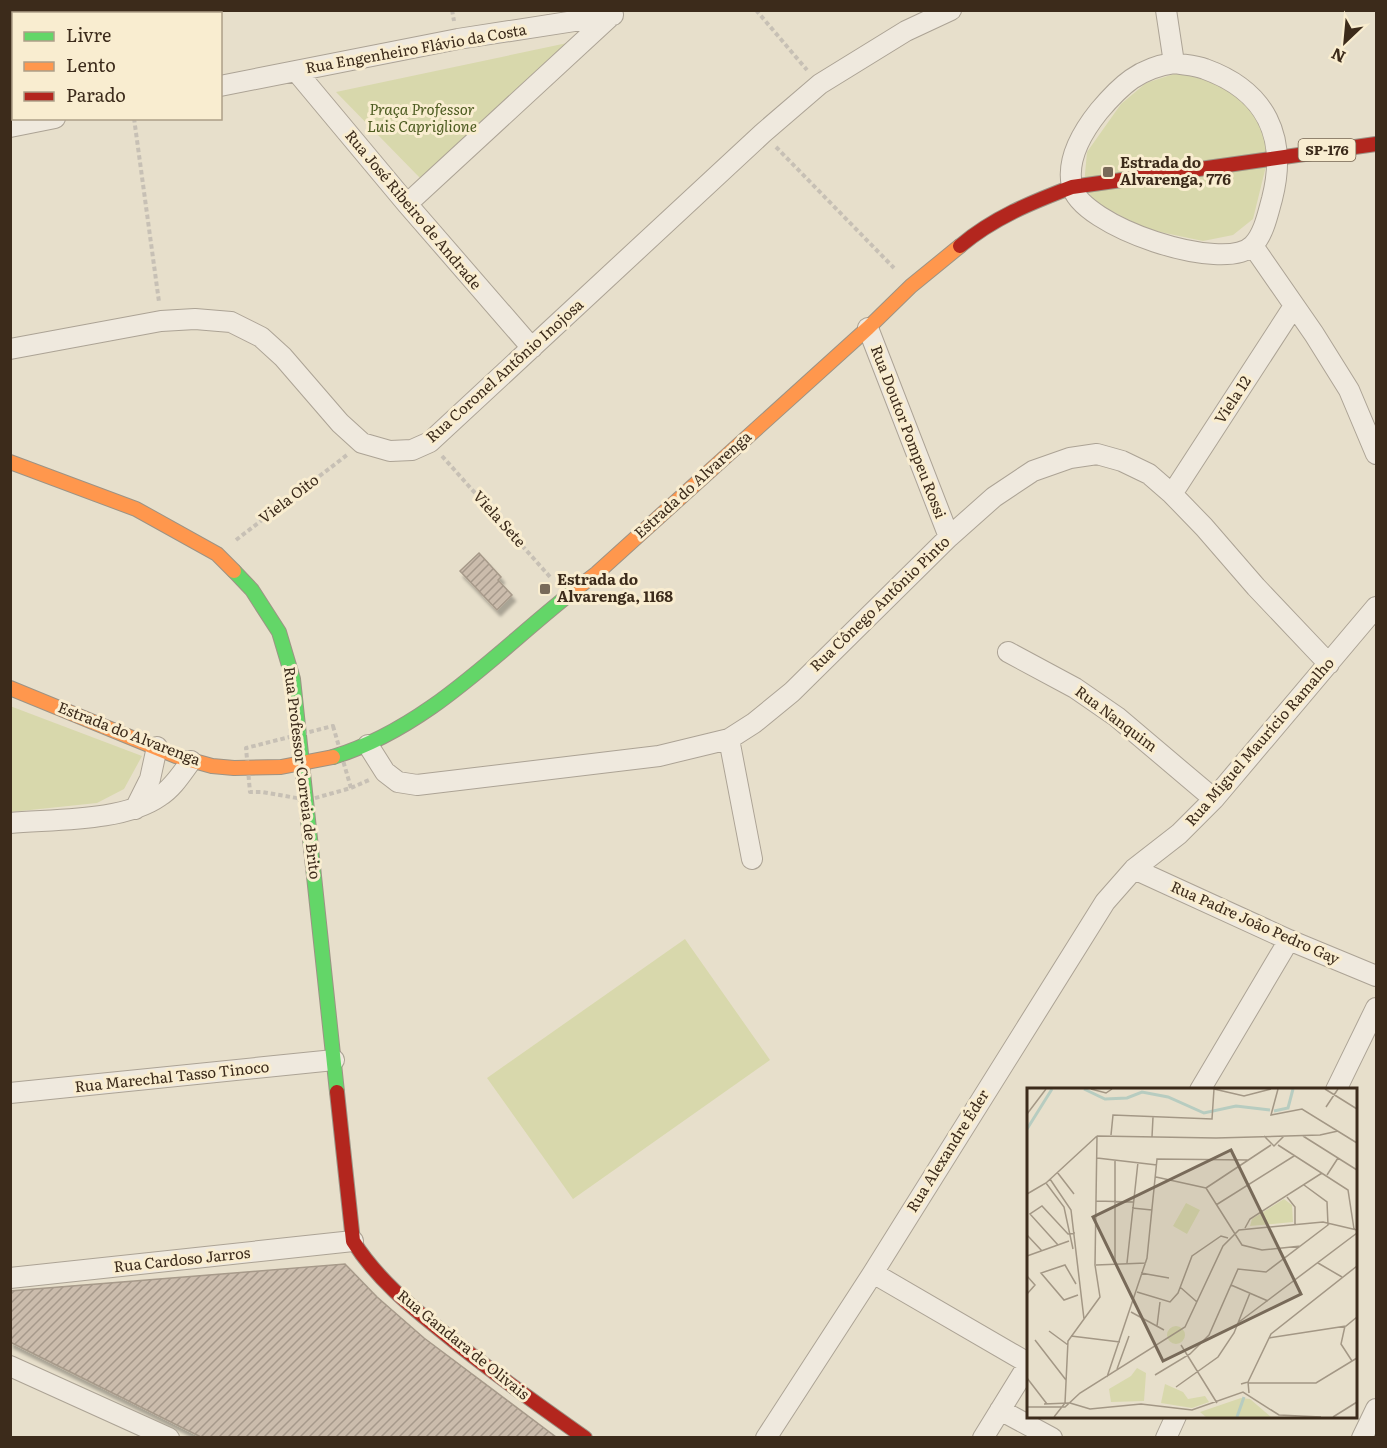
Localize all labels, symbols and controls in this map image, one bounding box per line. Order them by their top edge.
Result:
legend [12,12,222,120]
north arrow [1315,12,1375,72]
street label: Rua Engenheiro Flávio da Costa [303,17,529,78]
text: Livre [66,21,111,48]
text: N [1327,43,1349,70]
text: Lento [66,51,116,78]
text: Parado [66,81,126,108]
park label: Praça Professor Luis Capriglione [367,97,477,137]
street label: Rua José Ribeiro de Andrade [340,124,488,294]
road number: SP-176 [1298,139,1356,161]
place label: Estrada do Alvarenga, 776 [1120,150,1231,190]
marker: Estrada do Alvarenga, 776 [1101,165,1115,179]
street label: Rua Coronel Antônio Inojosa [420,292,589,447]
street label: Rua Doutor Pompeu Rossi [866,342,953,521]
street label: Viela 12 [1208,370,1256,428]
street label: Estrada do Alvarenga [628,424,756,543]
street label: Viela Oito [253,467,323,528]
street label: Viela Sete [468,484,532,552]
street label: Rua Cônego Antônio Pinto [804,529,954,676]
place label: Estrada do Alvarenga, 1168 [557,567,673,607]
marker: Estrada do Alvarenga, 1168 [538,582,552,596]
street label: Rua Miguel Maurício Ramalho [1179,651,1339,831]
street label: Rua Professor Correia de Brito [279,665,328,881]
street label: Rua Nanquim [1071,679,1163,757]
street label: Estrada do Alvarenga [55,695,205,771]
street label: Rua Padre João Pedro Gay [1167,874,1344,969]
street label: Rua Marechal Tasso Tinoco [73,1054,271,1097]
street label: Rua Alexandre Éder [900,1084,994,1216]
inset map [1027,1088,1357,1418]
street label: Rua Cardoso Jarros [112,1240,252,1277]
street label: Rua Gandara de Olivais [393,1283,535,1405]

